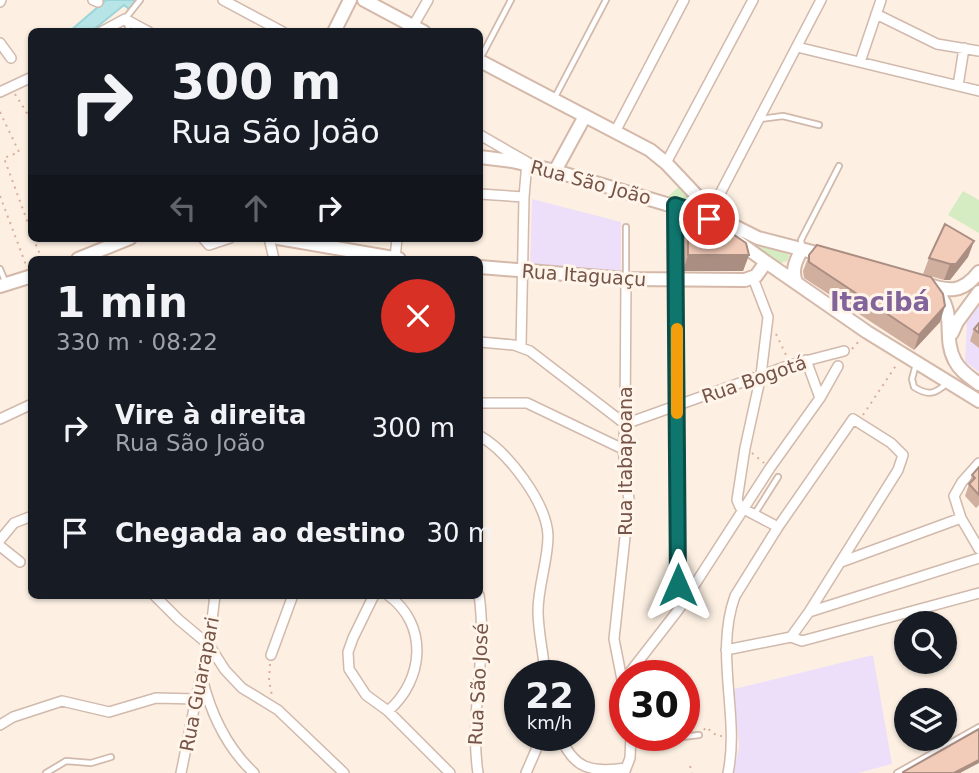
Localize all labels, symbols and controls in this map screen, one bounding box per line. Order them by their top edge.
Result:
text: 300 m [171,54,341,111]
icon: right [56,56,147,147]
text: Rua São João [171,113,380,151]
street label: Rua São João [528,155,654,209]
icon: left [164,189,202,227]
icon: ahead [237,189,275,227]
icon: right [310,189,348,227]
pin [679,189,739,249]
icon: arrive [690,200,728,238]
street label: Rua Itaguaçu [521,260,647,290]
text: 1 min [56,278,188,327]
button: close [381,279,455,353]
district label: Itacibá [830,287,930,317]
text: 330 m · 08:22 [56,329,218,355]
street label: Rua Bogotá [699,351,809,407]
street label: Rua Itabapoana [614,386,636,536]
text: Vire à direita [115,400,307,430]
icon: right [56,409,94,447]
text: 300 m [372,413,455,443]
text: Rua São João [115,430,265,456]
icon: arrive [56,514,94,552]
text: Chegada ao destino [115,518,405,548]
text: 30 m [426,518,493,548]
position arrow [641,548,715,622]
map controls [894,611,957,751]
button: search [894,611,957,674]
street label: Rua Guarapari [175,615,223,753]
street label: Rua São José [464,622,492,746]
speed limit sign: 30 [609,660,700,751]
text: 22 [525,676,574,716]
button: layers [894,688,957,751]
text: km/h [527,712,572,733]

